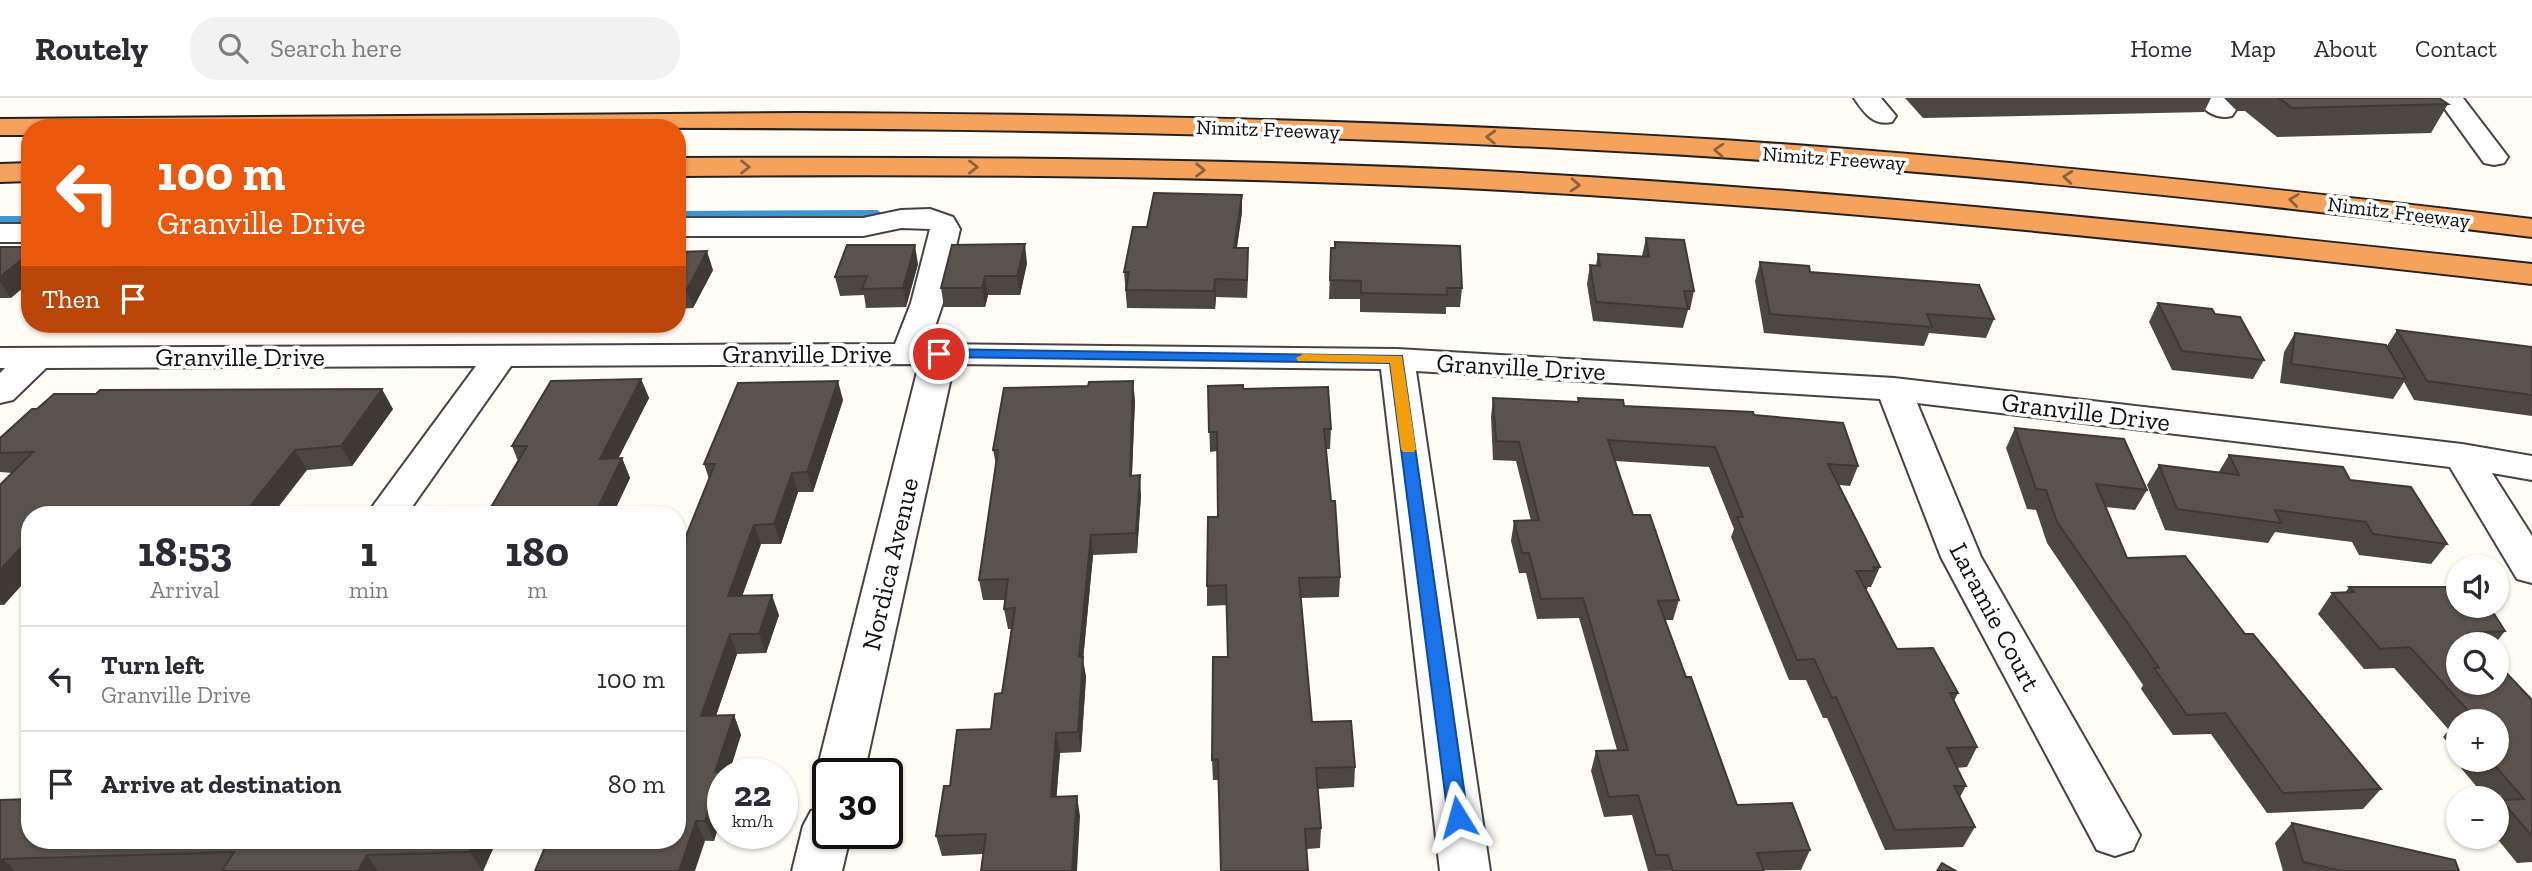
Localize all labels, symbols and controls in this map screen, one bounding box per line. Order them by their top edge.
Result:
search box [190,17,680,80]
text: Routely [35,29,148,68]
icon: search [214,29,252,67]
text: Search here [270,32,402,64]
text: Home [2130,34,2192,63]
text: Map [2230,34,2276,63]
text: About [2314,34,2377,63]
text: Contact [2415,34,2497,63]
street label: Nimitz Freeway [1196,114,1341,144]
one-way arrow [1486,130,1497,145]
street label: Nimitz Freeway [1761,141,1907,176]
one-way arrow [1713,143,1724,158]
text: 100 m [157,144,285,203]
icon: left [42,147,133,238]
one-way arrow [741,159,751,175]
one-way arrow [968,159,979,175]
one-way arrow [1196,162,1206,178]
one-way arrow [2062,170,2073,185]
one-way arrow [1569,177,1580,192]
street label: Nimitz Freeway [2326,191,2472,233]
one-way arrow [2288,193,2300,208]
text: Granville Drive [157,204,366,242]
icon: arrive [114,280,152,318]
text: Then [42,283,100,315]
pin [909,324,969,384]
icon: arrive [920,335,958,373]
street label: Granville Drive [722,338,892,370]
street label: Granville Drive [155,341,325,373]
street label: Granville Drive [1436,347,1606,387]
street label: Granville Drive [2000,386,2172,438]
street label: Nordica Avenue [855,474,925,654]
text: 18:53 [138,526,232,577]
text: 1 [360,526,377,577]
text: 180 [505,526,569,577]
street label: Laramie Court [1943,537,2048,697]
map controls [2446,555,2509,849]
button: sound [2446,555,2509,618]
text: Arrival [150,576,220,604]
text: min [349,576,389,604]
text: m [527,576,547,604]
button: search [2446,632,2509,695]
text: Turn left [101,649,204,681]
icon: left [42,660,80,698]
text: 100 m [597,663,665,695]
text: Granville Drive [101,681,251,709]
button: + [2446,709,2509,772]
speed limit sign: 30 [812,758,903,849]
icon: arrive [42,765,80,803]
text: Arrive at destination [101,768,341,800]
text: 80 m [608,768,665,800]
text: 22 [734,773,771,815]
position arrow [1421,780,1495,854]
button: − [2446,786,2509,849]
text: km/h [732,810,773,832]

